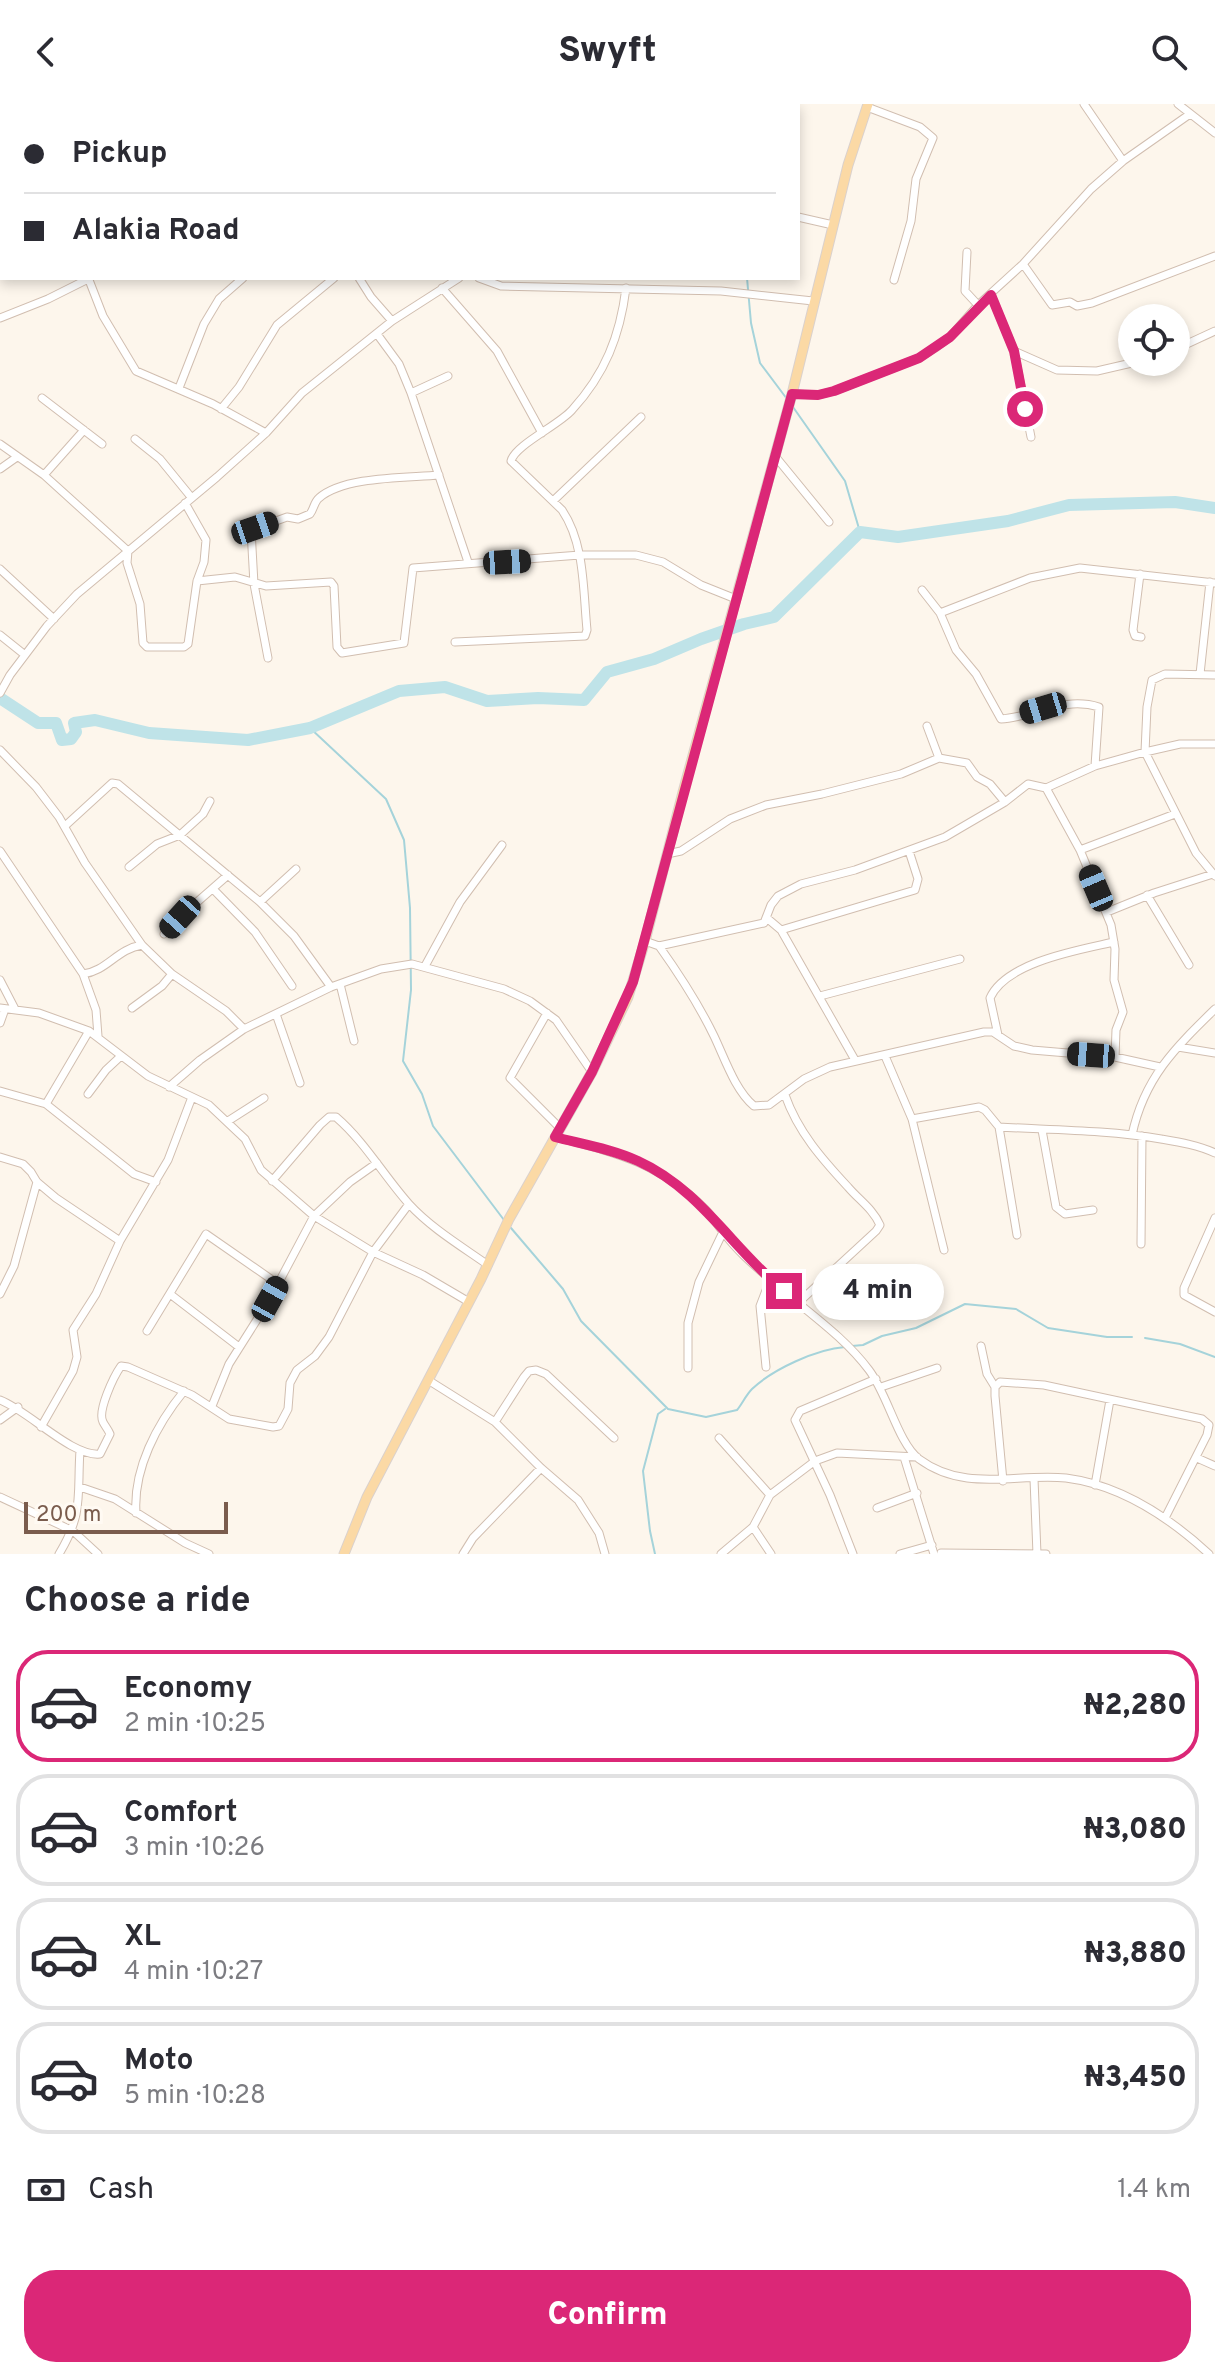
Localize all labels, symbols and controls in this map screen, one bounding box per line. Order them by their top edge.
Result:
text: Swyft [559,29,656,75]
icon: back [24,30,68,74]
icon: search [1147,30,1191,74]
text: Pickup [72,136,167,173]
text: Alakia Road [72,213,239,250]
map controls [1118,304,1190,376]
button: locate [1118,304,1190,376]
route start [1007,391,1043,427]
car [228,509,282,547]
car [482,549,532,575]
car [1017,690,1069,726]
car [1076,861,1116,915]
car [155,891,205,943]
car [1066,1041,1116,1069]
callout: 4 min [812,1263,944,1319]
car [248,1272,292,1326]
route end [766,1273,802,1309]
text: 4 min [843,1275,913,1308]
scale bar [24,1498,228,1534]
text: 200 m [36,1502,101,1529]
text: Choose a ride [24,1579,250,1625]
icon: car [28,1670,100,1742]
text: Economy [124,1671,252,1708]
text: ₦2,280 [1084,1688,1187,1725]
text: 2 min · 10:25 [124,1708,266,1741]
icon: car [28,1794,100,1866]
text: Comfort [124,1795,237,1832]
text: ₦3,080 [1084,1812,1187,1849]
text: 3 min · 10:26 [124,1832,265,1865]
icon: car [28,1918,100,1990]
text: XL [124,1919,161,1956]
text: ₦3,880 [1084,1936,1187,1973]
text: 4 min · 10:27 [124,1956,263,1989]
icon: car [28,2042,100,2114]
text: Moto [124,2043,194,2080]
text: ₦3,450 [1084,2060,1187,2097]
text: 5 min · 10:28 [124,2080,266,2113]
icon: cash [24,2168,68,2212]
text: Cash [88,2172,154,2209]
text: 1.4 km [1117,2174,1191,2207]
button: Confirm [24,2270,1191,2362]

